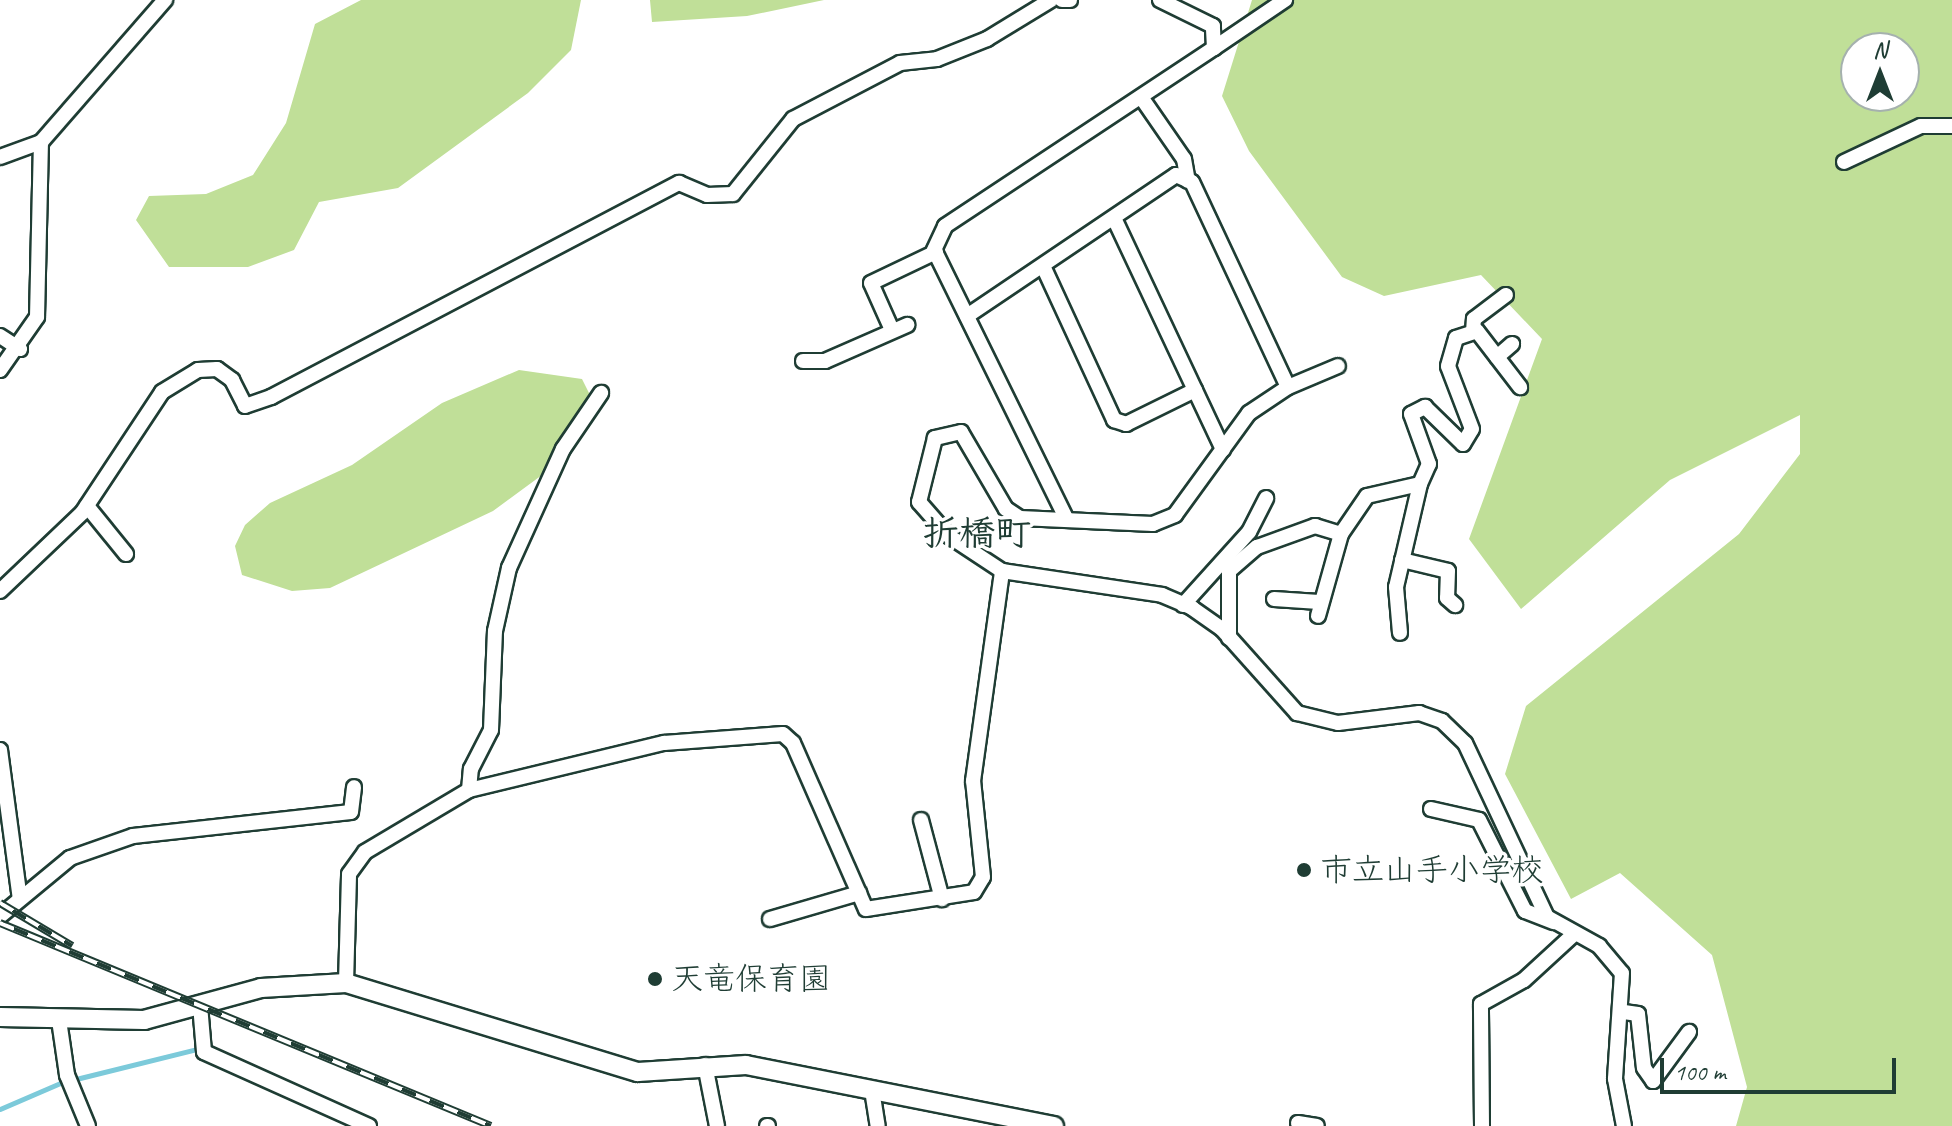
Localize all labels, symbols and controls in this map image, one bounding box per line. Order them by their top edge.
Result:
north arrow [1840,32,1920,112]
text: N [1873,36,1887,64]
district label: 折橋町 [923,512,1031,556]
place label: 市立山手小学校 [1320,851,1544,889]
marker: 市立山手小学校 [1295,861,1313,879]
place label: 天竜保育園 [671,960,831,998]
marker: 天竜保育園 [646,970,664,988]
scale bar [1664,1042,1900,1092]
text: 100 m [1674,1057,1726,1087]

